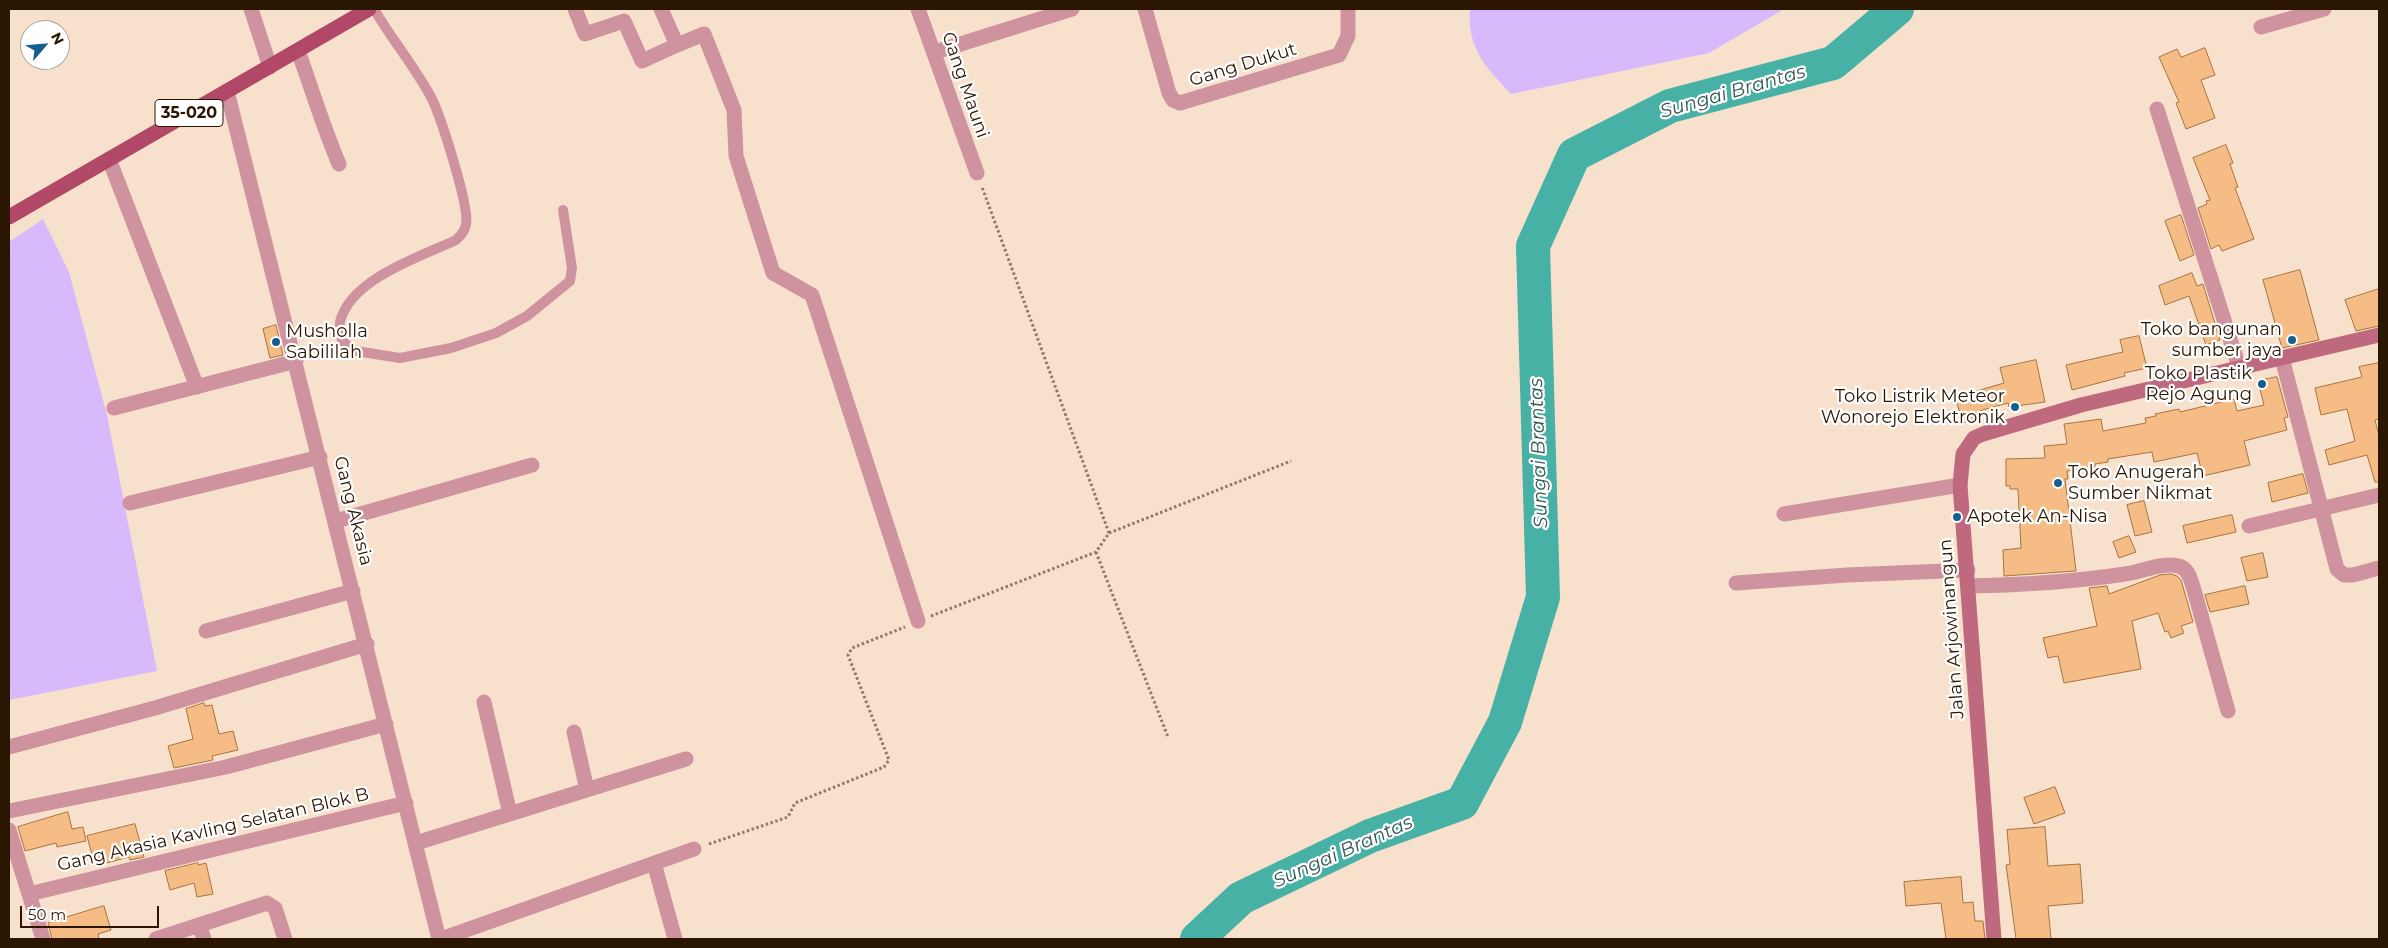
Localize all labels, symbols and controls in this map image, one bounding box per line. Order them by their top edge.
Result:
north arrow [20,20,70,70]
street label: Gang Mauni [937,29,993,141]
text: N [47,30,68,48]
street label: Gang Dukut [1187,38,1299,92]
water label: Sungai Brantas [1658,60,1808,124]
road number: 35-020 [155,100,223,126]
place label: Toko bangunan sumber jaya [2141,319,2282,362]
place label: Musholla Sabililah [286,321,368,364]
marker: Toko bangunan sumber jaya [2286,334,2298,346]
marker: Musholla Sabililah [270,336,282,348]
place label: Toko Plastik Rejo Agung [2145,363,2252,406]
water label: Sungai Brantas [1525,378,1553,528]
marker: Toko Plastik Rejo Agung [2256,378,2268,390]
place label: Toko Listrik Meteor Wonorejo Elektronik [1821,386,2005,428]
marker: Toko Listrik Meteor Wonorejo Elektronik [2009,401,2021,413]
street label: Gang Akasia [329,454,377,568]
place label: Toko Anugerah Sumber Nikmat [2068,462,2212,504]
marker: Toko Anugerah Sumber Nikmat [2052,477,2064,489]
place label: Apotek An-Nisa [1967,506,2108,528]
marker: Apotek An-Nisa [1951,511,1963,523]
street label: Jalan Arjowinangun [1935,538,1969,720]
street label: Gang Akasia Kavling Selatan Blok B [55,784,371,876]
water label: Sungai Brantas [1270,811,1416,893]
scale bar [22,896,161,928]
text: 50 m [28,905,66,924]

